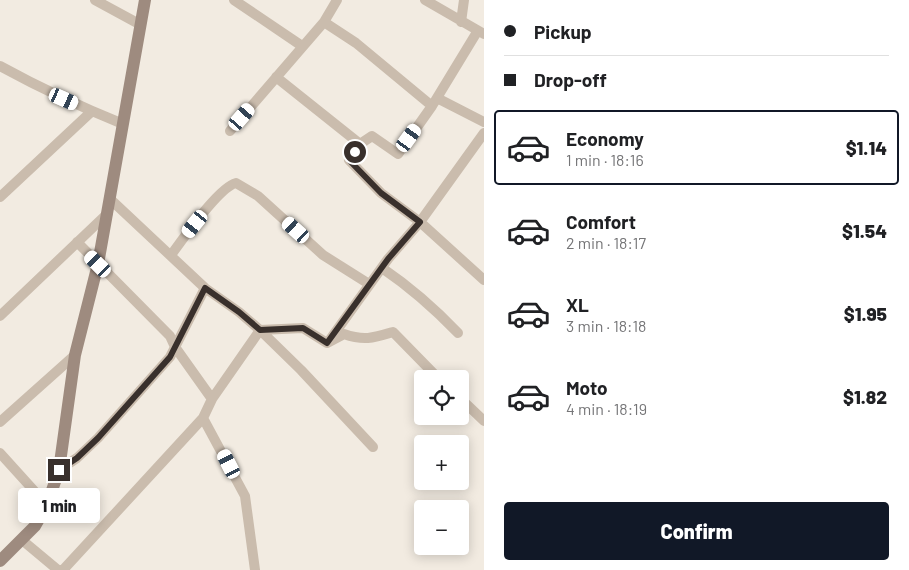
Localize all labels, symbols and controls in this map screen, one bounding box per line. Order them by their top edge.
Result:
text: Pickup [534,20,592,43]
text: Drop-off [534,68,607,91]
car [47,86,80,112]
car [226,101,257,133]
car [394,121,423,155]
icon: car [506,125,551,170]
text: Economy [566,127,644,150]
text: $1.14 [846,136,887,159]
route start [344,141,366,163]
text: 1 min · 18:16 [566,150,644,169]
car [179,208,210,240]
icon: car [506,208,551,253]
text: Comfort [566,210,636,233]
car [279,214,312,246]
text: $1.54 [842,219,887,242]
text: 2 min · 18:17 [566,233,646,252]
car [82,248,113,280]
icon: car [506,291,551,336]
text: XL [566,293,589,316]
text: $1.95 [844,302,887,325]
text: 3 min · 18:18 [566,316,646,335]
map controls [414,370,469,555]
button: locate [414,370,469,425]
icon: car [506,374,551,419]
text: Moto [566,376,608,399]
text: $1.82 [843,385,887,408]
text: 4 min · 18:19 [566,399,647,418]
button: + [414,435,469,490]
car [215,447,242,481]
route end [48,459,70,481]
callout: 1 min [18,488,100,522]
text: 1 min [41,496,77,515]
button: − [414,500,469,555]
button: Confirm [504,502,889,560]

